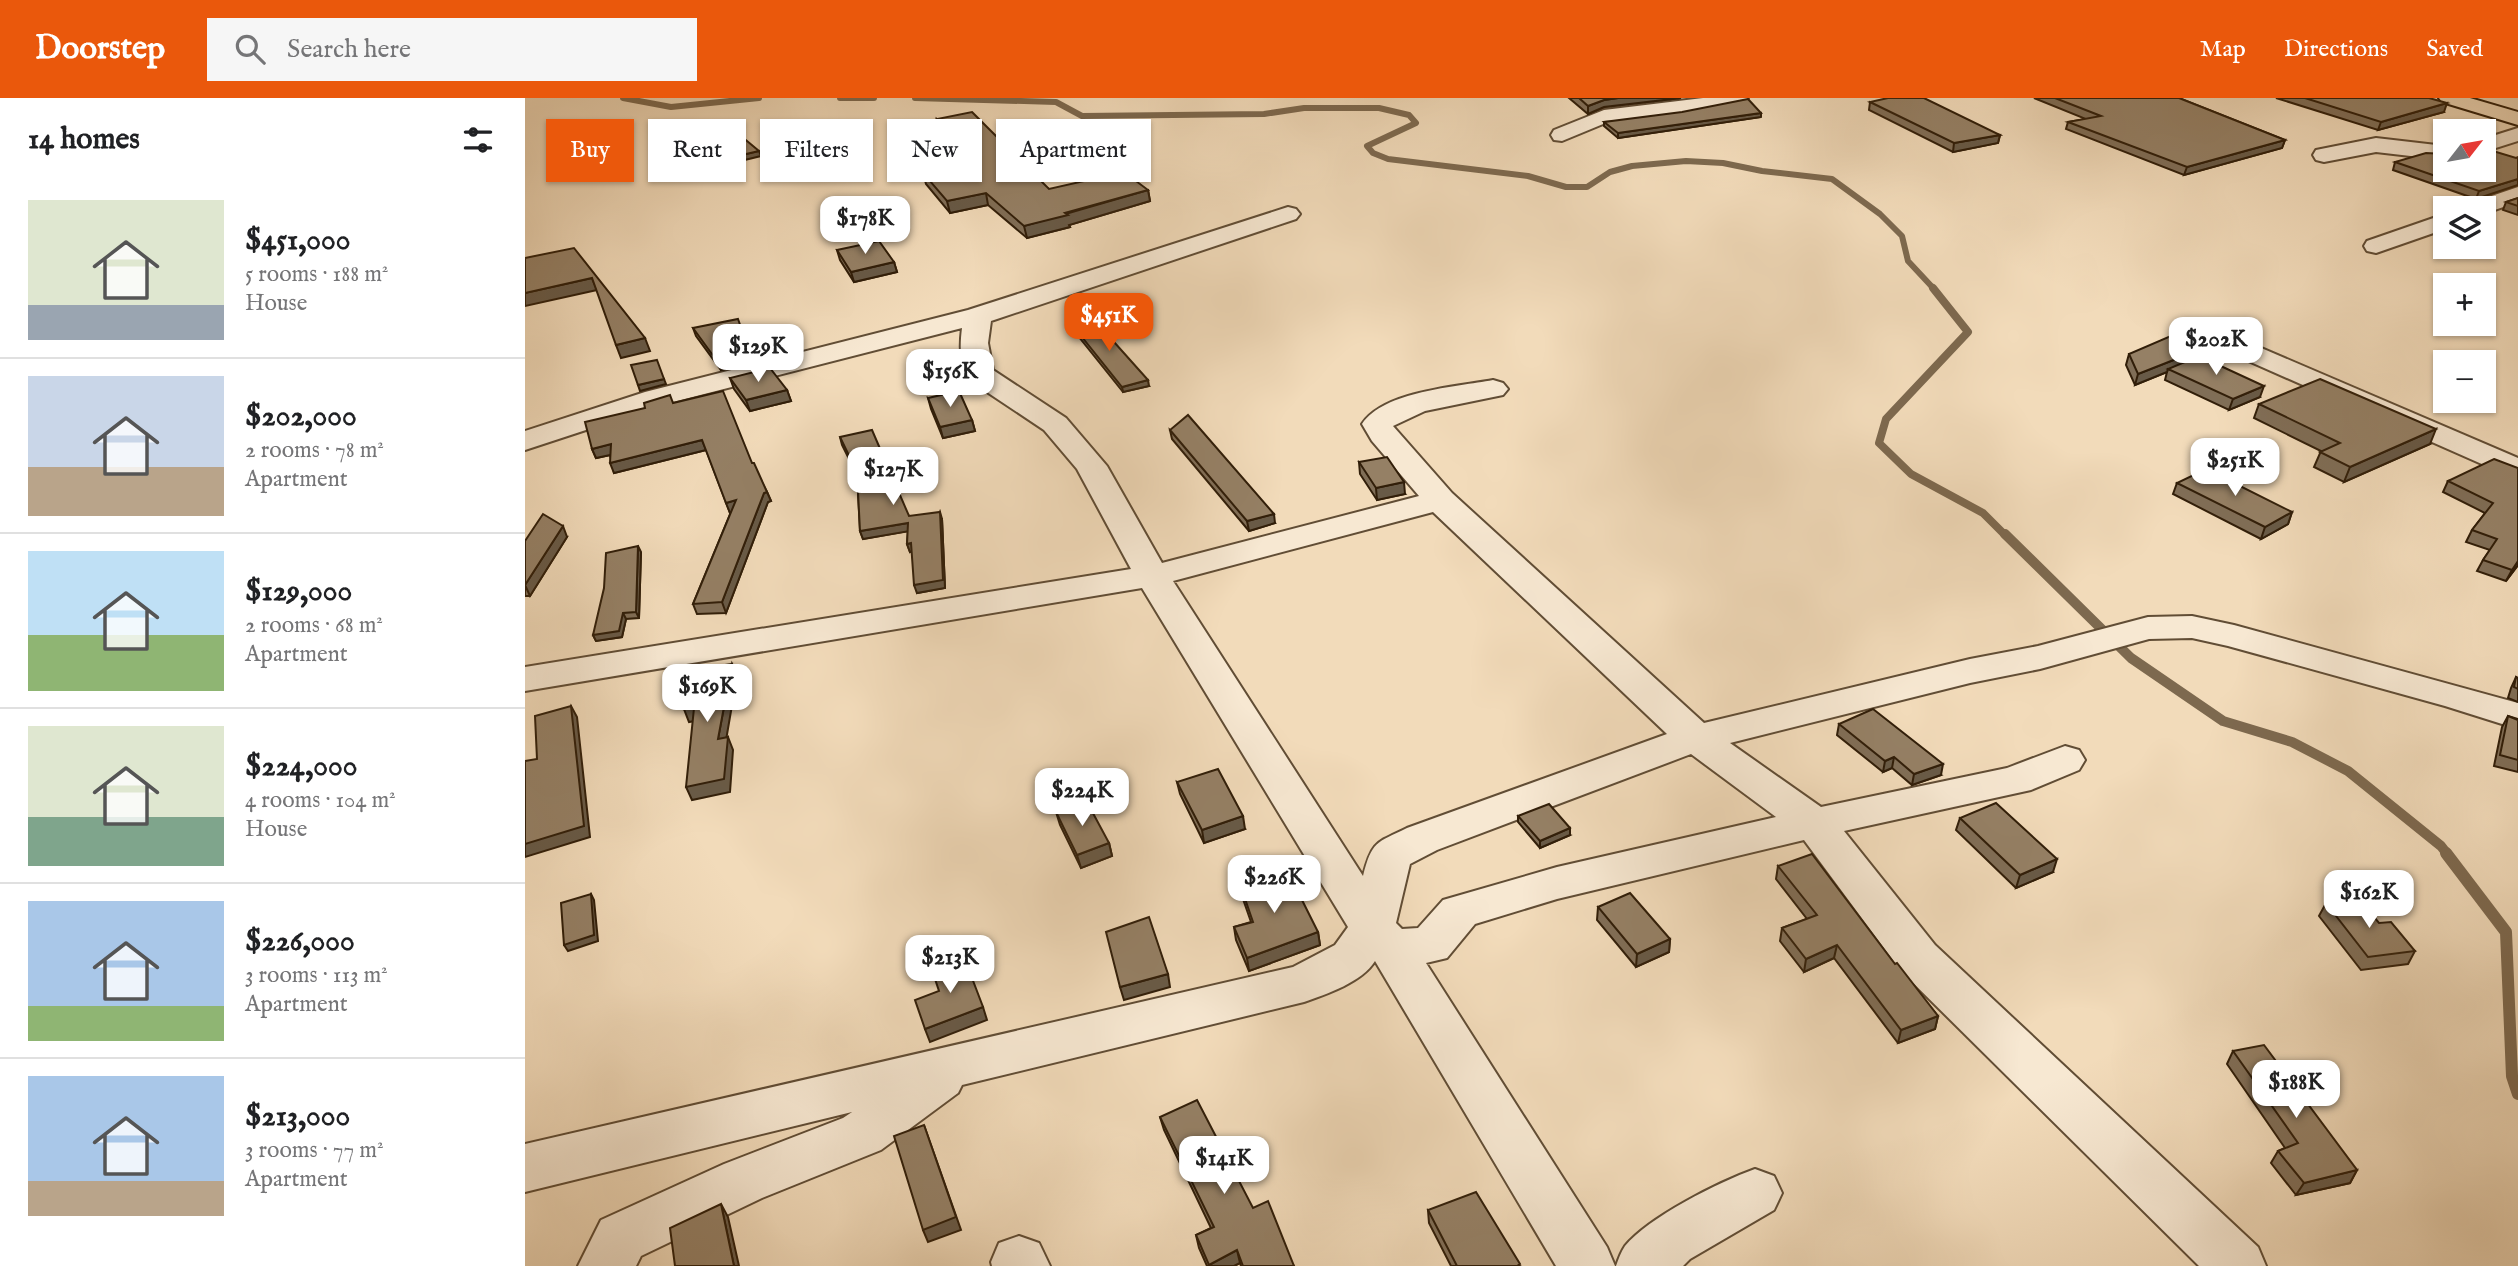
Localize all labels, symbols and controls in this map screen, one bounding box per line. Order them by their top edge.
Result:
search box [207,18,697,81]
text: Doorstep [35,28,165,70]
icon: search [231,30,269,68]
text: Search here [287,33,411,66]
text: Map [2200,34,2246,65]
text: Directions [2284,34,2388,65]
text: Saved [2426,34,2483,65]
chip: Buy [546,119,634,182]
chip: Rent [648,119,746,182]
chip: Filters [760,119,873,182]
chip: New [887,119,982,182]
chip: Apartment [996,119,1151,182]
north arrow [2433,119,2495,182]
map controls [2433,119,2496,413]
text: 14 homes [28,121,140,159]
icon: filters [459,121,497,159]
button: layers [2433,196,2496,259]
pin: $178K [816,197,914,256]
text: $178K [836,204,894,233]
text: $451,000 [245,222,350,260]
icon: home [84,228,168,312]
text: 5 rooms · 188 m² [245,260,388,289]
button: + [2433,273,2496,336]
text: House [245,289,307,318]
pin: $451K [1060,294,1158,353]
text: $451K [1080,301,1138,330]
pin: $202K [2167,317,2265,377]
pin: $129K [709,324,807,384]
text: $202K [2185,325,2247,354]
text: $129K [729,332,787,361]
pin: $156K [901,350,999,409]
button: − [2433,350,2496,413]
text: $156K [922,357,978,386]
text: $202,000 [245,398,357,436]
icon: home [84,404,168,488]
text: 2 rooms · 78 m² [245,436,384,465]
pin: $251K [2186,438,2284,498]
text: $251K [2207,446,2264,475]
pin: $127K [844,448,942,507]
text: $127K [863,455,923,484]
text: Apartment [245,465,348,494]
text: $129,000 [245,573,352,611]
icon: home [84,579,168,663]
text: 2 rooms · 68 m² [245,611,383,640]
text: Apartment [245,640,348,669]
pin: $169K [658,664,756,724]
text: $169K [678,672,736,701]
text: $224,000 [245,748,357,786]
icon: home [84,754,168,838]
pin: $224K [1033,768,1131,828]
text: $224K [1051,776,1113,805]
text: 4 rooms · 104 m² [245,786,396,815]
text: House [245,815,307,844]
pin: $226K [1225,856,1323,915]
text: $226K [1244,863,1304,892]
pin: $162K [2320,870,2418,930]
text: $162K [2340,878,2398,907]
text: $226,000 [245,923,355,961]
icon: home [84,929,168,1013]
pin: $213K [901,936,999,995]
text: $213K [921,943,979,972]
text: 3 rooms · 113 m² [245,961,388,990]
text: Apartment [245,990,348,1019]
pin: $188K [2247,1060,2345,1120]
text: $188K [2268,1068,2324,1097]
text: $213,000 [245,1098,350,1136]
icon: home [84,1104,168,1188]
text: 3 rooms · 77 m² [245,1136,384,1165]
pin: $141K [1175,1136,1273,1196]
text: $141K [1195,1144,1253,1173]
text: Apartment [245,1165,348,1194]

